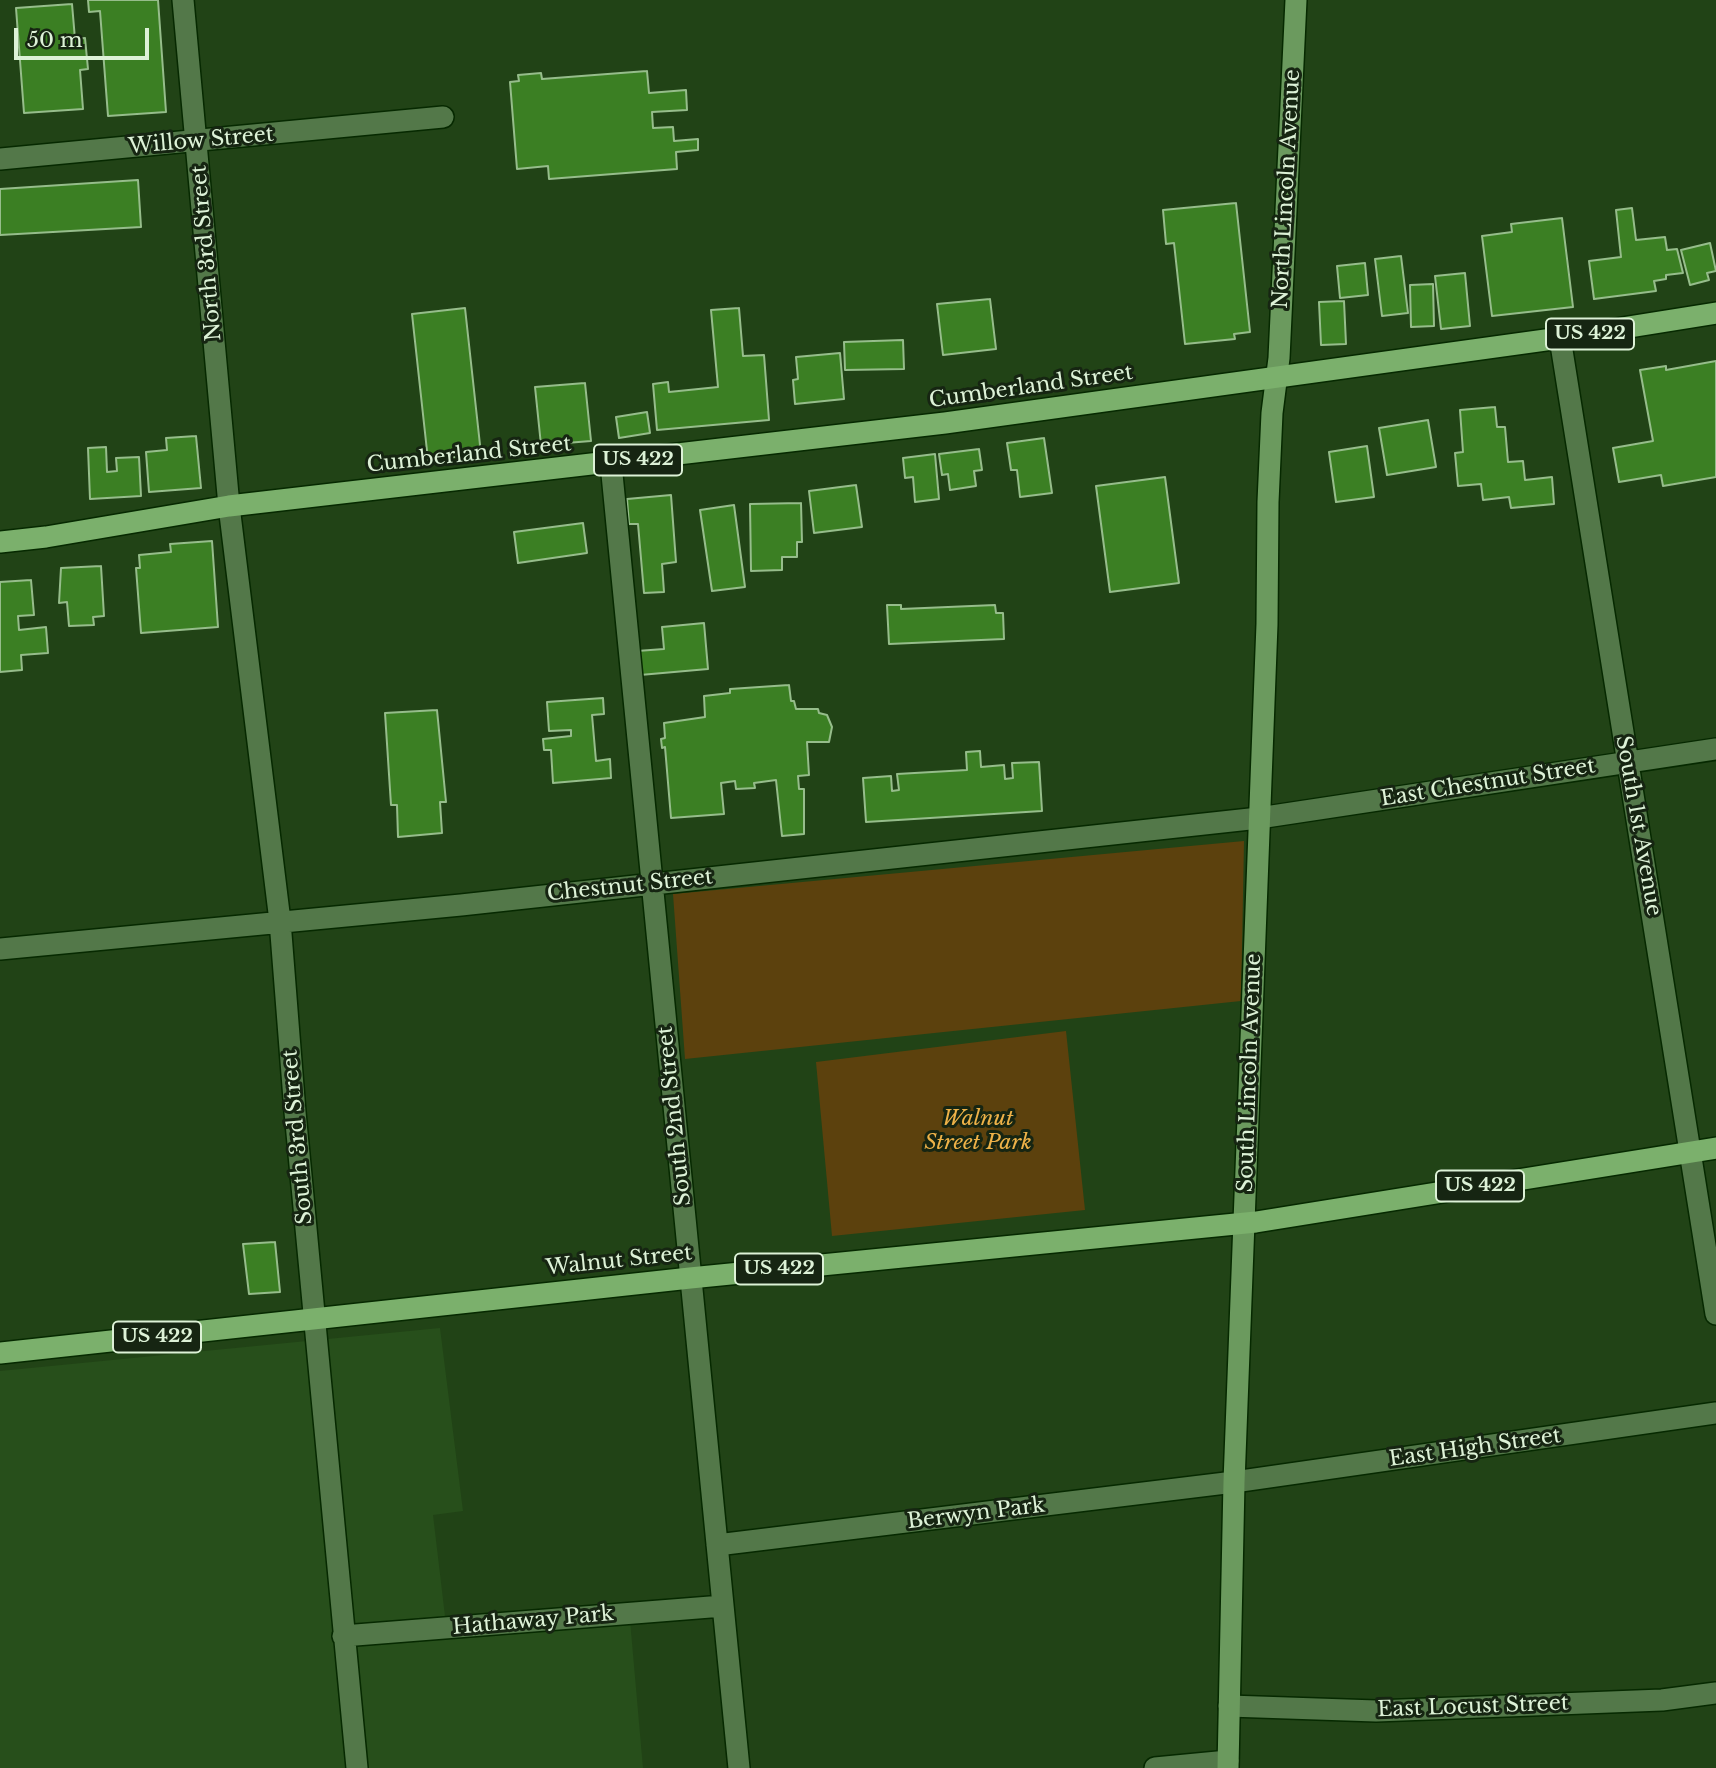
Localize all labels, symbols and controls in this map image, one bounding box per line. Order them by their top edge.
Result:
scale bar [18,14,152,58]
text: 50 m [27,27,82,53]
street label: North Lincoln Avenue [1268,69,1306,309]
street label: Willow Street [127,122,275,160]
street label: North 3rd Street [187,164,227,342]
road number: US 422 [1546,318,1634,350]
street label: Cumberland Street [927,360,1135,414]
street label: Cumberland Street [365,432,573,478]
road number: US 422 [594,444,682,475]
street label: South 1st Avenue [1610,734,1666,918]
street label: East Chestnut Street [1379,754,1597,812]
street label: Chestnut Street [546,865,714,907]
street label: South Lincoln Avenue [1233,953,1267,1193]
street label: South 2nd Street [653,1025,697,1207]
street label: South 3rd Street [278,1048,318,1226]
park label: Walnut Street Park [924,1106,1032,1156]
road number: US 422 [1436,1170,1524,1202]
street label: Walnut Street [545,1241,693,1281]
road number: US 422 [735,1254,823,1284]
road number: US 422 [113,1322,201,1352]
street label: East High Street [1387,1423,1563,1473]
street label: Berwyn Park [906,1493,1046,1535]
street label: Hathaway Park [451,1601,615,1641]
street label: East Locust Street [1377,1691,1569,1723]

